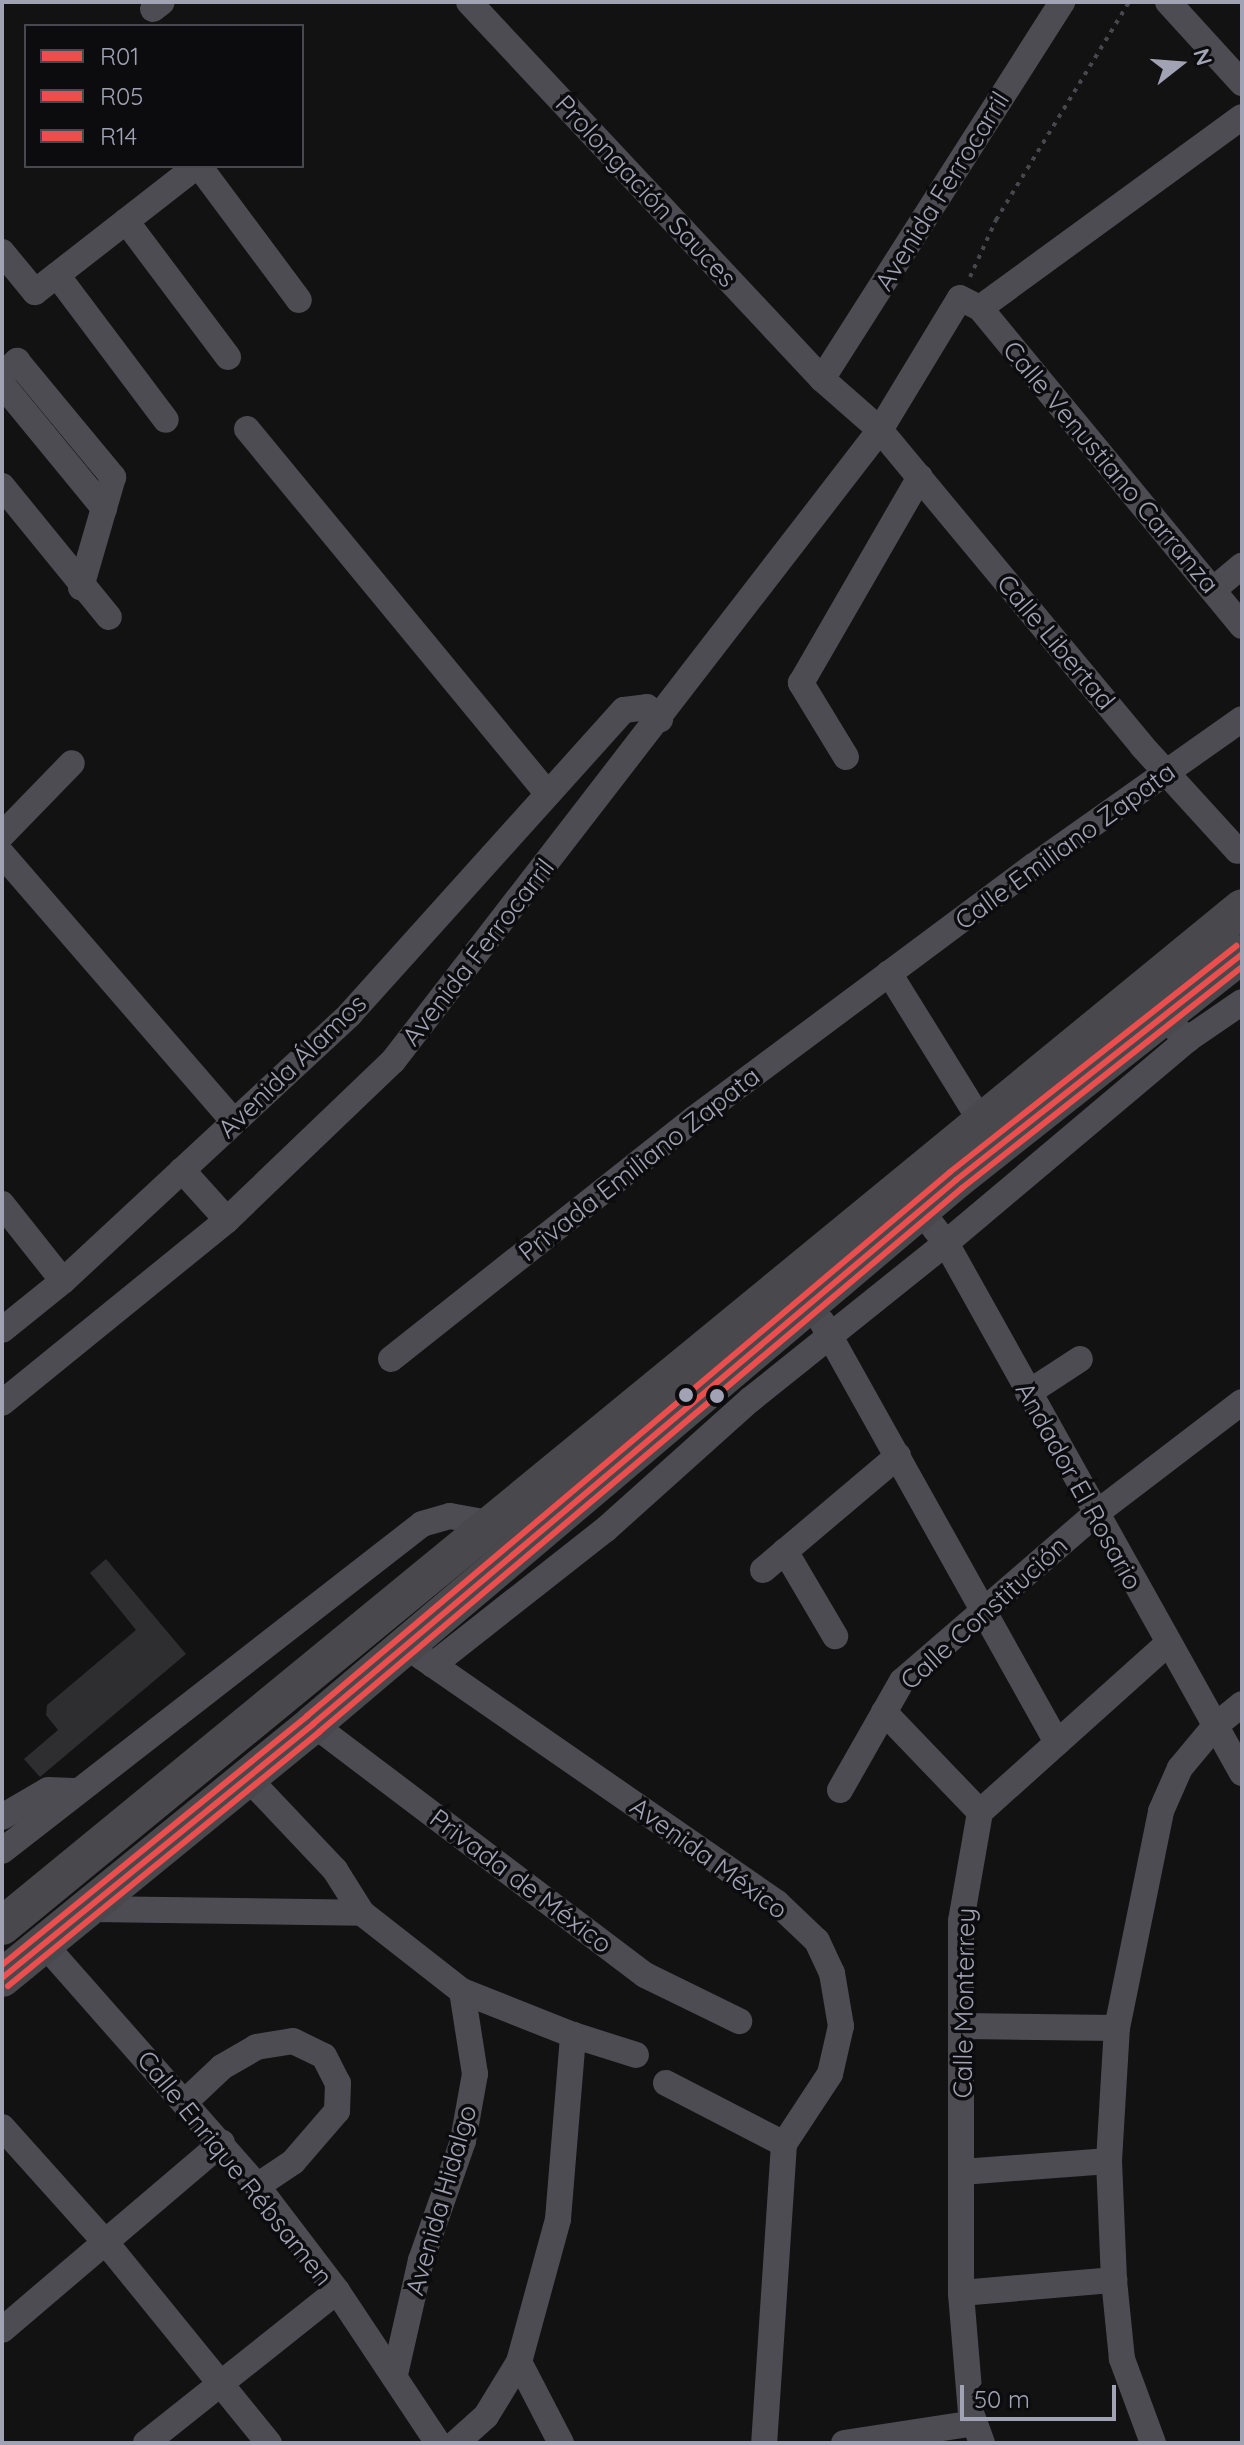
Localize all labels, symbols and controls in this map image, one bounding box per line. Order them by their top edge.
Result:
legend [24,24,304,168]
north arrow [1140,24,1220,104]
text: R01 [100,41,139,71]
text: N [1187,45,1219,69]
text: R05 [100,81,143,111]
street label: Avenida Ferrocarril [868,86,1016,296]
street label: Prolongación Sauces [549,89,743,293]
text: R14 [100,121,137,151]
street label: Calle Venustiano Carranza [997,335,1225,599]
street label: Calle Libertad [991,568,1121,716]
street label: Calle Emiliano Zapata [949,756,1181,936]
street label: Avenida Ferrocarril [395,852,561,1052]
street label: Avenida Álamos [211,987,373,1145]
street label: Privada Emiliano Zapata [512,1060,766,1268]
street label: Andador El Rosario [1009,1377,1149,1595]
unlabelled marker [678,1387,694,1403]
unlabelled marker [709,1388,725,1404]
street label: Calle Constitución [894,1530,1074,1696]
street label: Avenida México [624,1790,794,1926]
street label: Privada de México [424,1802,618,1960]
street label: Calle Monterrey [947,1907,981,2099]
street label: Calle Enrique Rébsamen [131,2044,339,2292]
street label: Avenida Hidalgo [399,2101,483,2299]
scale bar [964,2369,1120,2419]
text: 50 m [974,2384,1030,2414]

